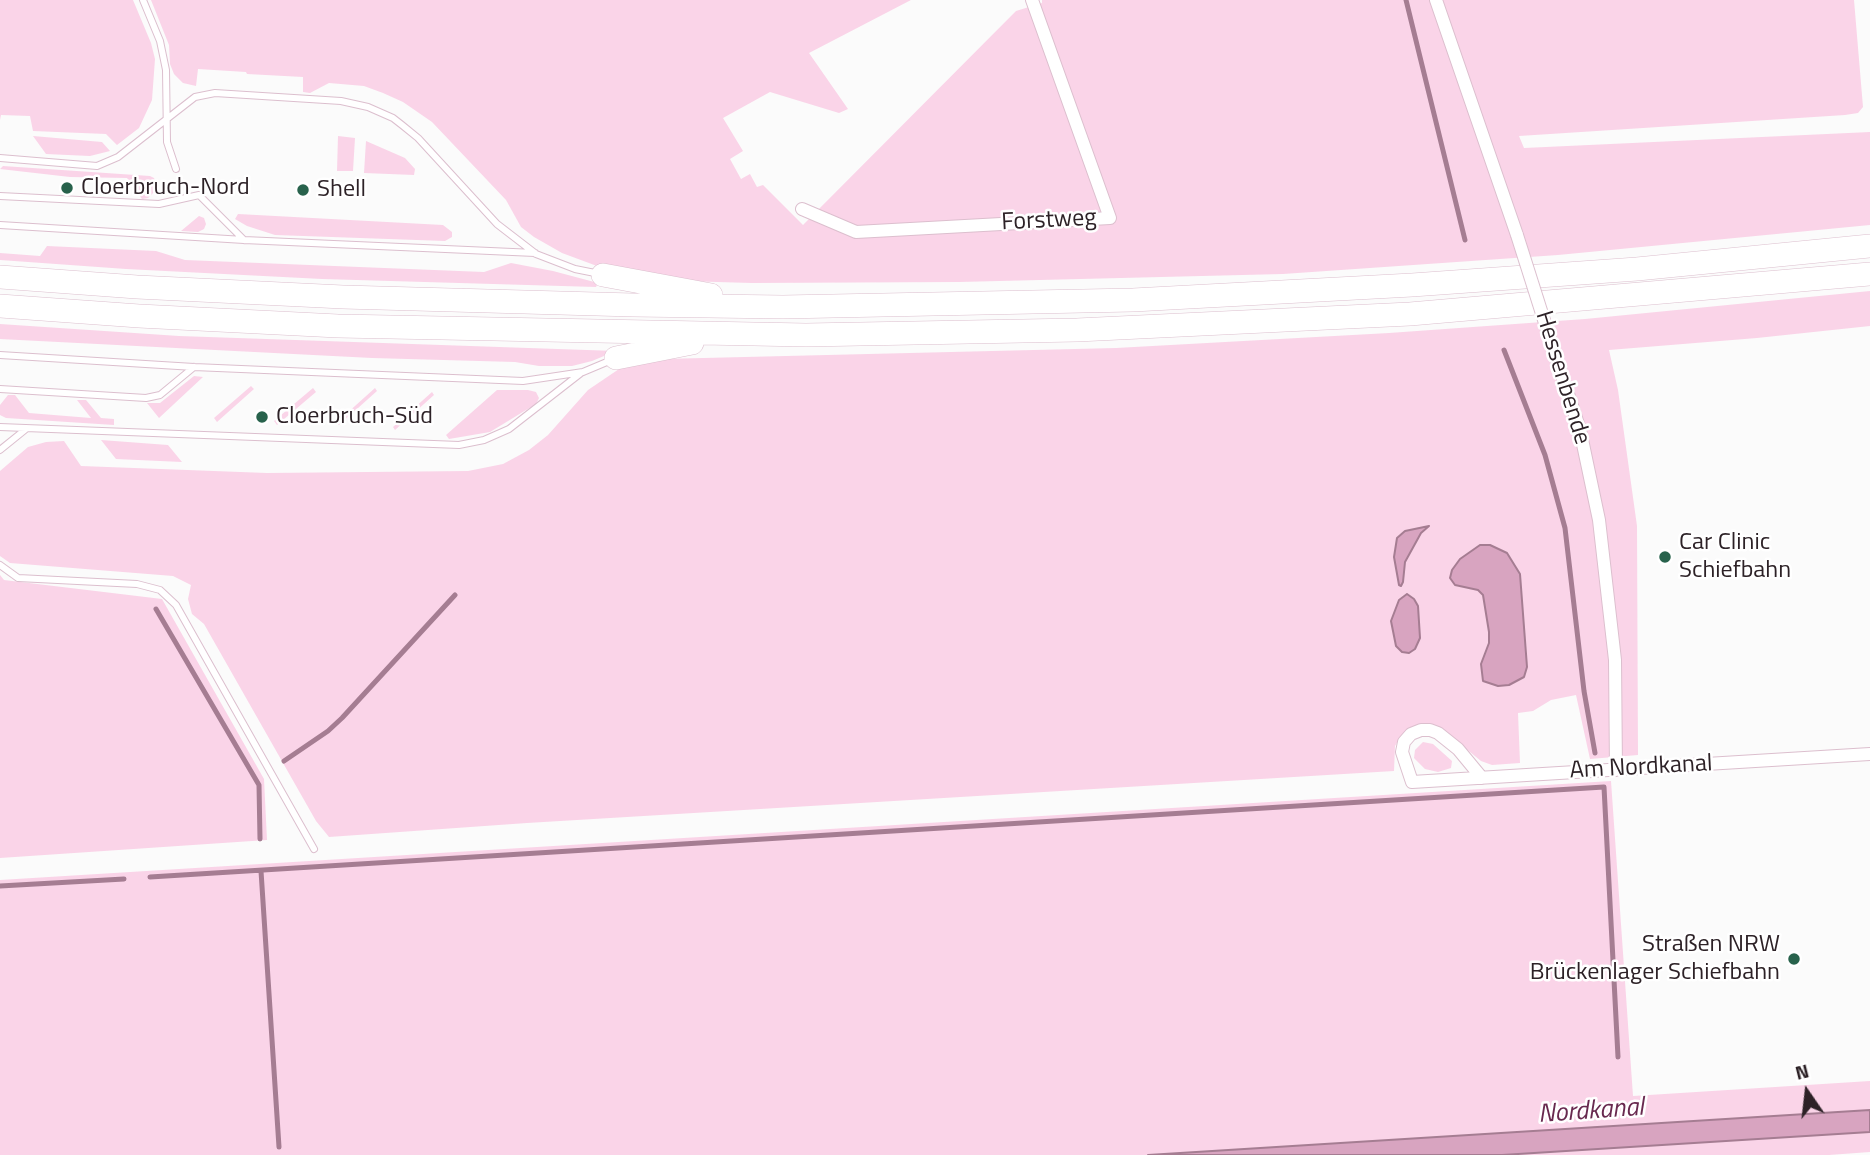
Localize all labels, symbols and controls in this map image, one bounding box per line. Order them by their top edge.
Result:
place label: Cloerbruch-Nord [81,174,250,202]
place label: Shell [317,176,366,204]
marker: Cloerbruch-Nord [59,180,75,196]
marker: Shell [295,182,311,198]
street label: Forstweg [1001,204,1097,238]
street label: Hessenbende [1528,308,1596,448]
place label: Cloerbruch-Süd [276,403,433,431]
marker: Cloerbruch-Süd [254,409,270,425]
place label: Car Clinic Schiefbahn [1679,529,1791,585]
marker: Car Clinic Schiefbahn [1657,549,1673,565]
street label: Am Nordkanal [1569,750,1713,786]
place label: Straßen NRW Brückenlager Schiefbahn [1530,931,1780,987]
marker: Straßen NRW Brückenlager Schiefbahn [1786,951,1802,967]
text: N [1792,1055,1812,1087]
north arrow [1772,1057,1842,1127]
water label: Nordkanal [1537,1093,1645,1131]

